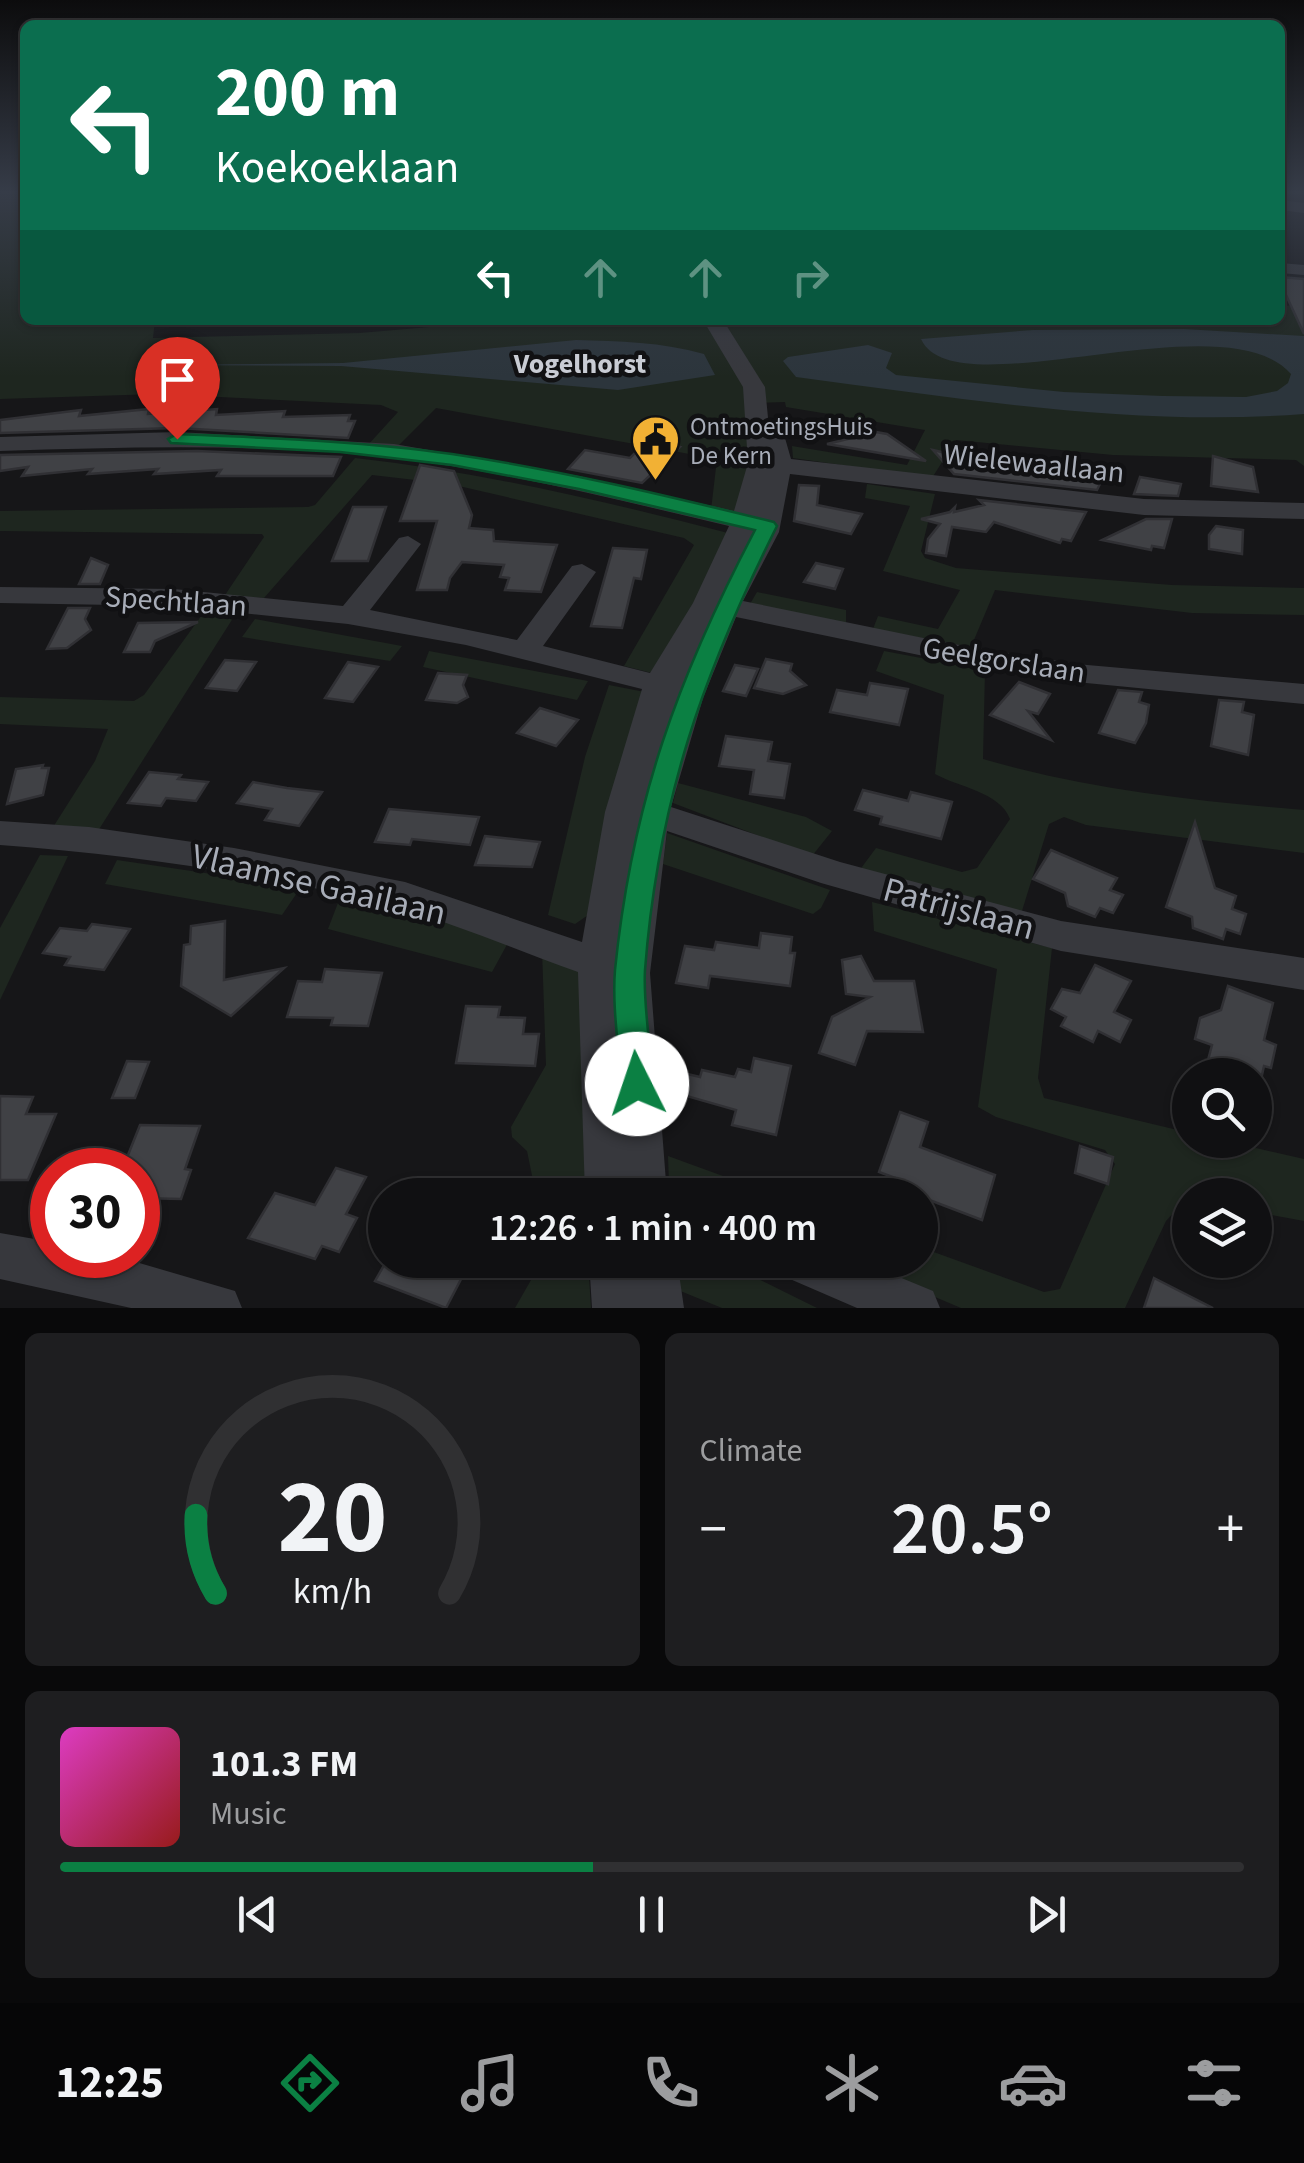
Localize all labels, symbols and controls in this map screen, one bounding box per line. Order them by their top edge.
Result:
text: 200 m [215,43,400,143]
icon: left [50,60,180,190]
text: Koekoeklaan [215,136,459,200]
icon: left [468,250,523,305]
icon: ahead [573,250,628,305]
icon: ahead [678,250,733,305]
icon: right [783,250,838,305]
pin [135,337,220,440]
district label: Vogelhorst [513,344,647,384]
icon: arrive [150,352,205,407]
place label: OntmoetingsHuis De Kern [690,409,873,474]
public building icon: OntmoetingsHuis De Kern [629,414,681,482]
street label: Wielewaallaan [941,433,1127,494]
street label: Spechtlaan [104,575,248,628]
street label: Geelgorslaan [920,626,1088,695]
street label: Vlaamse Gaailaan [187,831,451,938]
street label: Patrijslaan [878,865,1040,953]
position arrow [585,1032,689,1136]
map controls [1172,1058,1272,1278]
button: search [1172,1058,1272,1158]
speed limit sign: 30 [30,1148,160,1278]
button: layers [1172,1178,1272,1278]
text: 12:26 · 1 min · 400 m [489,1201,817,1255]
text: Climate [700,1428,802,1474]
text: 20 [277,1445,387,1593]
text: 20.5° [891,1476,1053,1583]
text: − [700,1491,727,1569]
text: + [1217,1491,1244,1569]
text: km/h [293,1566,372,1617]
text: 101.3 FM [210,1737,358,1791]
text: Music [210,1791,287,1837]
icon: previous [230,1887,285,1942]
icon: pause [624,1887,679,1942]
icon: next [1019,1887,1074,1942]
icon: directions [275,2048,345,2118]
icon: music [455,2048,525,2118]
icon: phone [636,2048,706,2118]
icon: climate [817,2048,887,2118]
icon: car [998,2048,1068,2118]
icon: filters [1179,2048,1249,2118]
text: 12:25 [55,2051,164,2115]

